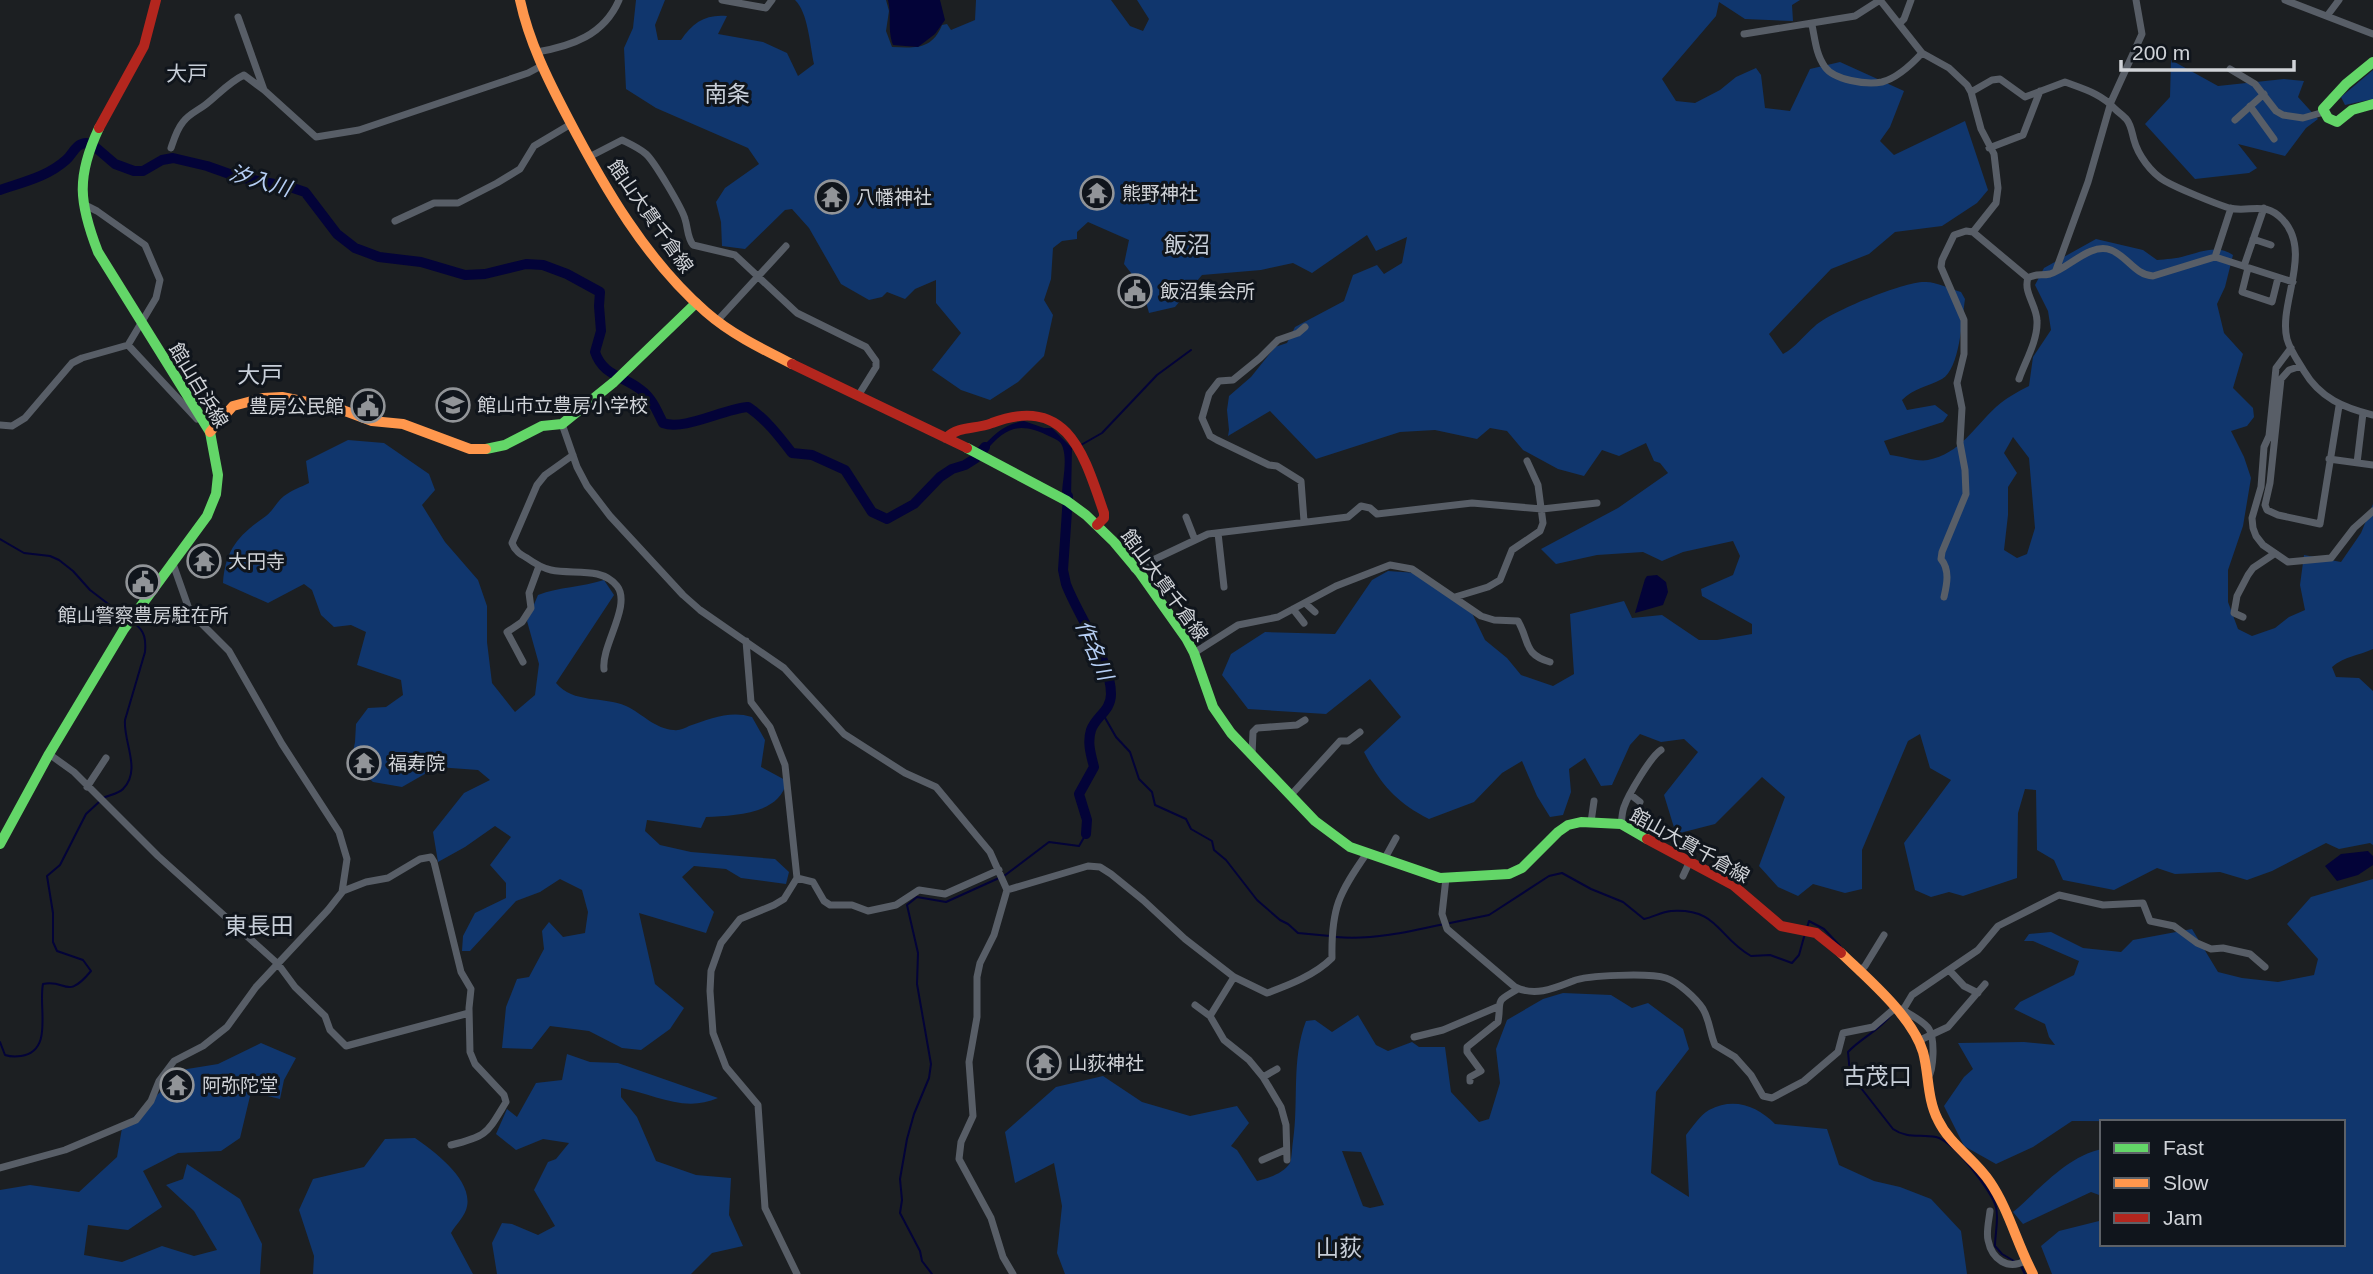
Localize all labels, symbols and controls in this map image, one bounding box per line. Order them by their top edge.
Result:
scale bar [2121,28,2294,72]
text: 200 m [2132,41,2190,64]
district label: 大戸 [166,62,208,85]
district label: 南条 [704,81,750,107]
street label: 館山大貫千倉線 [604,156,697,277]
water label: 汐入川 [227,161,296,201]
temple icon: 熊野神社 [1078,174,1116,212]
temple icon: 八幡神社 [813,178,851,216]
place label: 熊野神社 [1122,183,1198,204]
place label: 八幡神社 [856,187,932,208]
district label: 飯沼 [1164,232,1210,258]
public building icon: 飯沼集会所 [1116,272,1154,310]
place label: 飯沼集会所 [1160,281,1255,302]
street label: 館山白浜線 [165,339,232,431]
district label: 大戸 [237,362,283,388]
school or university icon: 館山市立豊房小学校 [434,386,472,424]
public building icon: 豊房公民館 [349,387,387,425]
place label: 館山市立豊房小学校 [477,395,648,416]
place label: 豊房公民館 [249,396,344,417]
street label: 館山大貫千倉線 [1117,525,1212,645]
temple icon: 大円寺 [185,542,223,580]
place label: 大円寺 [228,551,285,572]
public building icon: 館山警察豊房駐在所 [124,563,162,601]
place label: 館山警察豊房駐在所 [57,605,229,626]
water label: 作名川 [1072,616,1118,685]
temple icon: 福寿院 [345,744,383,782]
place label: 福寿院 [388,753,445,774]
street label: 館山大貫千倉線 [1626,804,1753,887]
district label: 東長田 [225,913,294,939]
temple icon: 山荻神社 [1025,1044,1063,1082]
place label: 山荻神社 [1068,1053,1144,1074]
district label: 古茂口 [1843,1063,1912,1089]
temple icon: 阿弥陀堂 [158,1066,196,1104]
place label: 阿弥陀堂 [202,1075,278,1096]
legend [2100,1120,2345,1246]
text: Fast [2163,1136,2204,1159]
text: Slow [2163,1171,2209,1194]
text: Jam [2163,1206,2203,1229]
district label: 山荻 [1316,1235,1362,1261]

